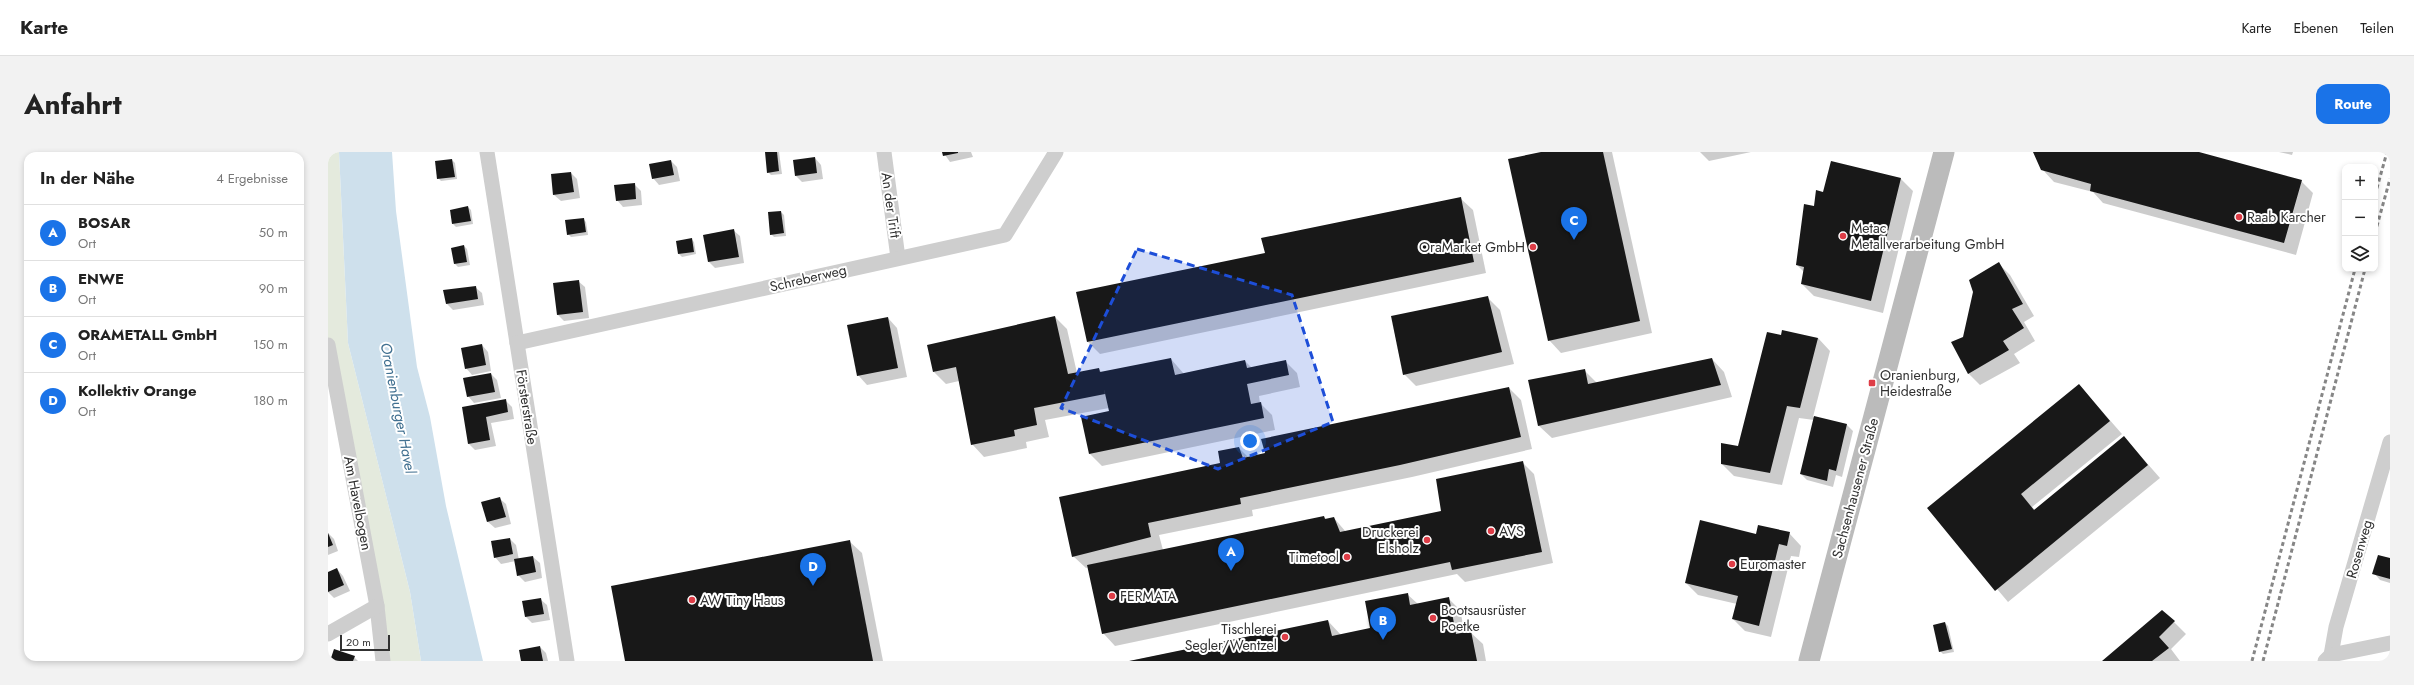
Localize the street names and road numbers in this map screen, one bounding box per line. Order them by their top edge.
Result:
street label: An der Trift [876,171,906,240]
street label: Schreberweg [768,259,848,297]
street label: Försterstraße [511,368,543,446]
street label: Sachsenhausener Straße [1827,416,1883,560]
street label: Am Havelbogen [339,454,377,552]
street label: Rosenweg [2341,517,2377,581]

